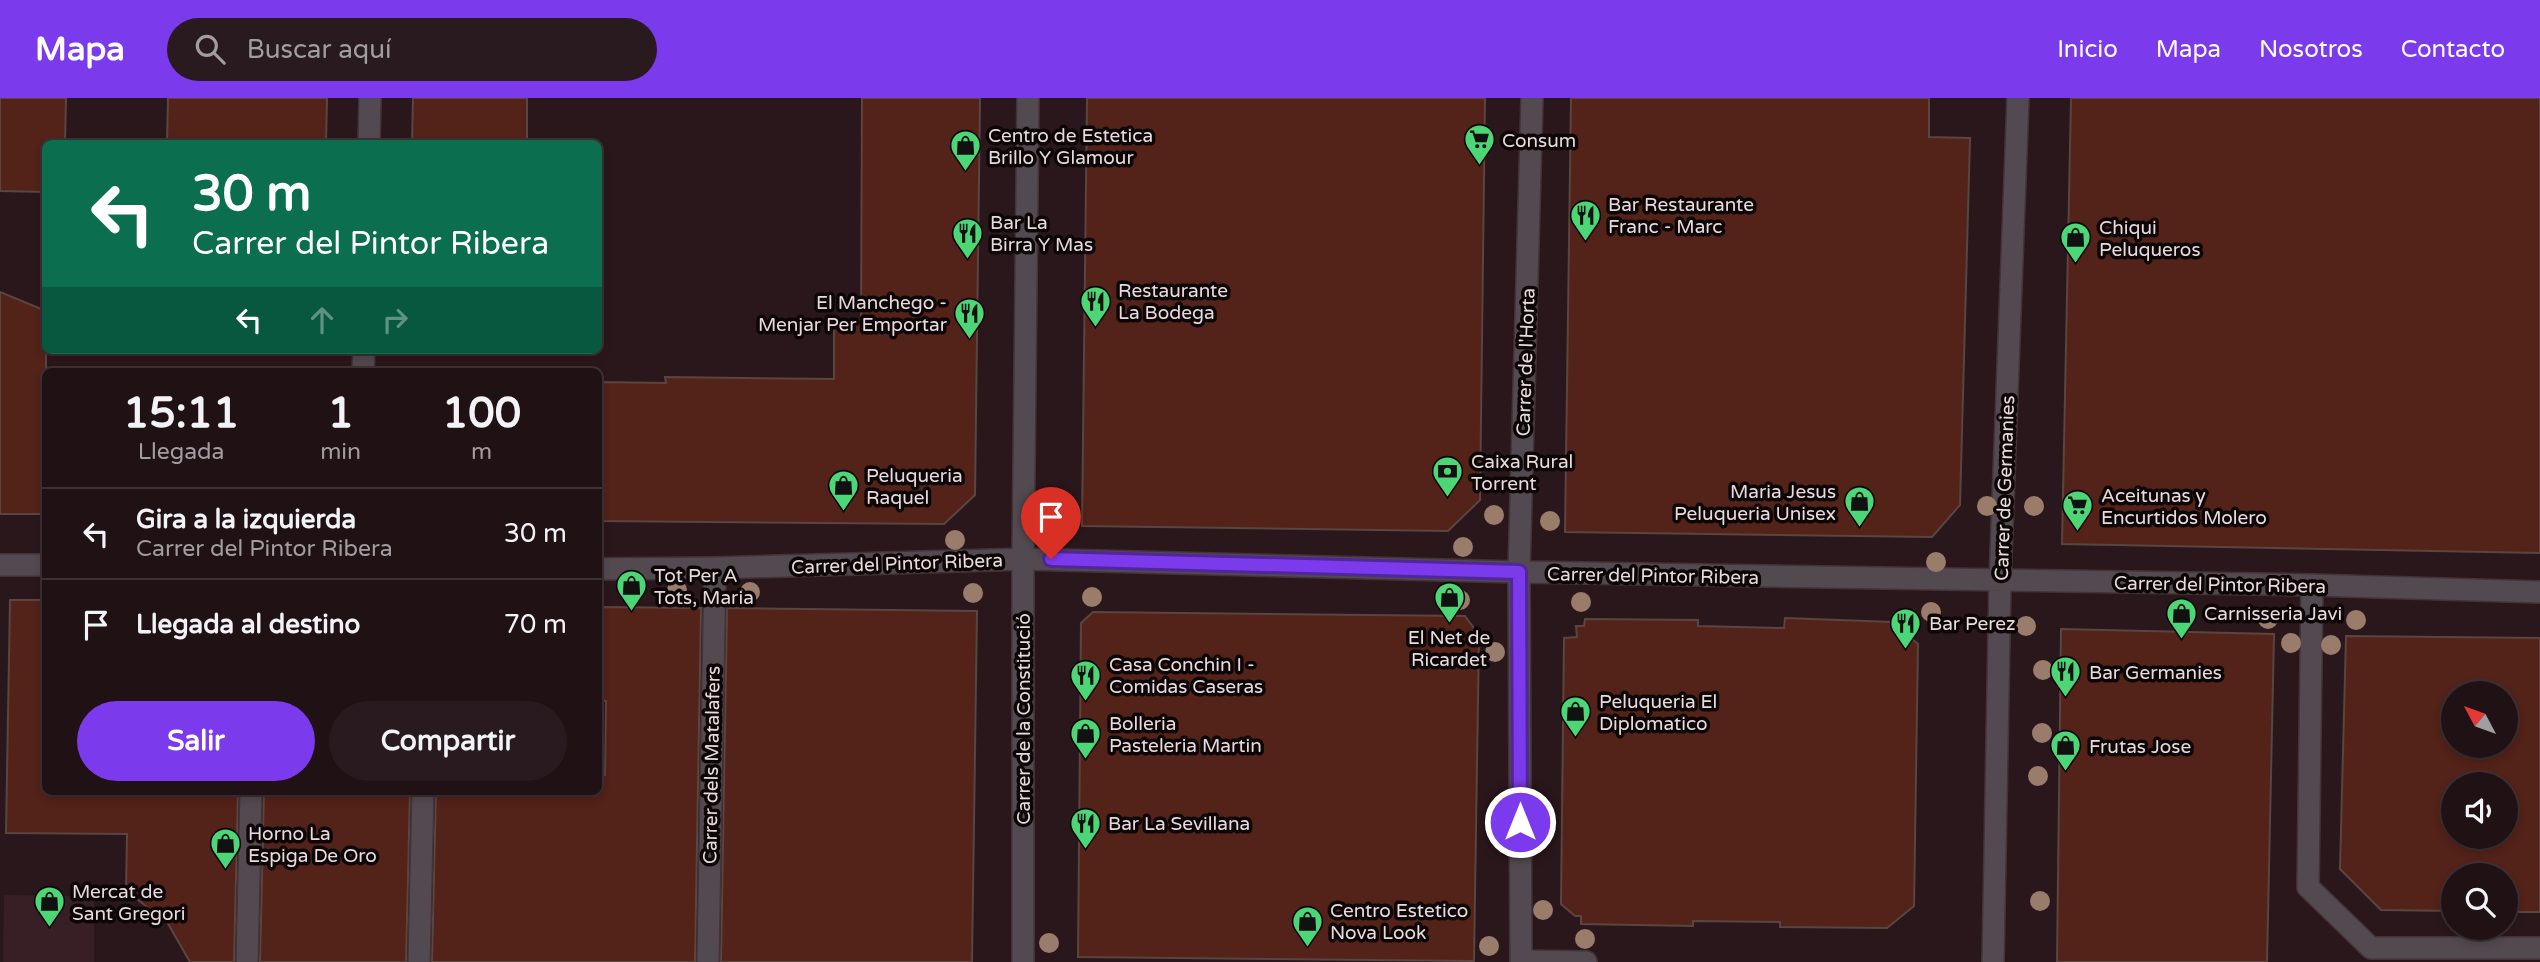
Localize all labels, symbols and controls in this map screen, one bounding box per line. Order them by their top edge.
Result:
search box [167,18,657,81]
text: Mapa [35,30,125,69]
icon: search [191,30,229,68]
text: Buscar aquí [247,34,391,65]
text: Inicio [2057,35,2118,64]
text: Mapa [2156,35,2221,64]
text: Nosotros [2259,35,2363,64]
text: Contacto [2401,35,2505,64]
supermarket icon: Consum [1462,123,1496,167]
place label: Centro de Estetica Brillo Y Glamour [988,125,1153,169]
shop icon: Centro de Estetica Brillo Y Glamour [948,129,982,173]
place label: Consum [1502,130,1576,152]
text: 30 m [192,165,311,224]
icon: left [77,168,168,259]
place label: Bar Restaurante Franc - Marc [1608,194,1754,238]
restaurant icon: Bar Restaurante Franc - Marc [1568,198,1602,242]
place label: Bar La Birra Y Mas [990,212,1093,256]
restaurant icon: Bar La Birra Y Mas [950,216,984,260]
place label: Chiqui Peluqueros [2099,217,2201,261]
shop icon: Chiqui Peluqueros [2059,221,2093,265]
text: Carrer del Pintor Ribera [192,225,549,263]
place label: Restaurante La Bodega [1118,280,1228,324]
restaurant icon: Restaurante La Bodega [1078,284,1112,328]
street label: Carrer de l'Horta [1512,287,1540,437]
place label: El Manchego - Menjar Per Emportar [758,292,948,336]
restaurant icon: El Manchego - Menjar Per Emportar [953,296,987,340]
icon: left [230,301,268,339]
icon: ahead [303,301,341,339]
icon: right [376,301,414,339]
text: 15:11 [123,388,239,439]
text: 1 [327,388,354,439]
text: 100 [442,388,521,439]
street label: Carrer de Germanies [1991,395,2019,581]
text: Llegada [138,438,225,466]
text: min [320,438,361,466]
text: m [471,438,492,466]
place label: Caixa Rural Torrent [1471,451,1573,495]
bank icon: Caixa Rural Torrent [1431,455,1465,499]
place label: Peluqueria Raquel [866,465,963,509]
shop icon: Peluqueria Raquel [826,469,860,513]
place label: Maria Jesus Peluqueria Unisex [1674,481,1836,525]
shop icon: Maria Jesus Peluqueria Unisex [1842,485,1876,529]
place label: Aceitunas y Encurtidos Molero [2101,485,2267,529]
pin [1021,487,1081,559]
supermarket icon: Aceitunas y Encurtidos Molero [2061,489,2095,533]
icon: arrive [1032,498,1070,536]
text: Gira a la izquierda [136,504,356,535]
icon: left [77,515,115,553]
text: 30 m [504,518,567,549]
text: Carrer del Pintor Ribera [136,535,393,563]
street label: Carrer del Pintor Ribera [791,549,1003,579]
street label: Carrer del Pintor Ribera [1547,563,1759,589]
place label: Tot Per A Tots, Maria [654,565,754,609]
shop icon: Tot Per A Tots, Maria [614,569,648,613]
street label: Carrer del Pintor Ribera [2114,572,2326,598]
shop icon: El Net de Ricardet [1432,581,1466,625]
shop icon: Carnisseria Javi [2164,596,2198,640]
place label: Carnisseria Javi [2204,603,2342,625]
icon: arrive [77,606,115,644]
restaurant icon: Bar Perez [1889,606,1923,650]
text: Llegada al destino [136,609,360,640]
text: 70 m [504,609,567,640]
street label: Carrer de la Constitució [1013,613,1035,825]
place label: Bar Perez [1929,613,2016,635]
place label: El Net de Ricardet [1408,627,1490,671]
place label: Casa Conchin I - Comidas Caseras [1109,654,1263,698]
restaurant icon: Bar Germanies [2049,655,2083,699]
restaurant icon: Casa Conchin I - Comidas Caseras [1069,658,1103,702]
place label: Bar Germanies [2089,662,2222,684]
street label: Carrer dels Matalafers [699,666,725,864]
north arrow [2441,681,2518,758]
map controls [2441,681,2518,940]
place label: Peluqueria El Diplomatico [1599,691,1717,735]
shop icon: Peluqueria El Diplomatico [1559,695,1593,739]
button: Salir [77,701,315,781]
button: Compartir [329,701,567,781]
place label: Bolleria Pasteleria Martin [1109,713,1262,757]
shop icon: Bolleria Pasteleria Martin [1069,717,1103,761]
shop icon: Frutas Jose [2049,729,2083,773]
place label: Frutas Jose [2089,736,2191,758]
button: sound [2441,772,2518,849]
position arrow [1483,785,1557,859]
restaurant icon: Bar La Sevillana [1068,806,1102,850]
place label: Bar La Sevillana [1108,813,1250,835]
place label: Horno La Espiga De Oro [248,823,377,867]
shop icon: Horno La Espiga De Oro [208,827,242,871]
button: search [2441,863,2518,940]
place label: Mercat de Sant Gregori [72,881,186,925]
shop icon: Mercat de Sant Gregori [32,885,66,929]
place label: Centro Estetico Nova Look [1330,900,1468,944]
shop icon: Centro Estetico Nova Look [1290,904,1324,948]

